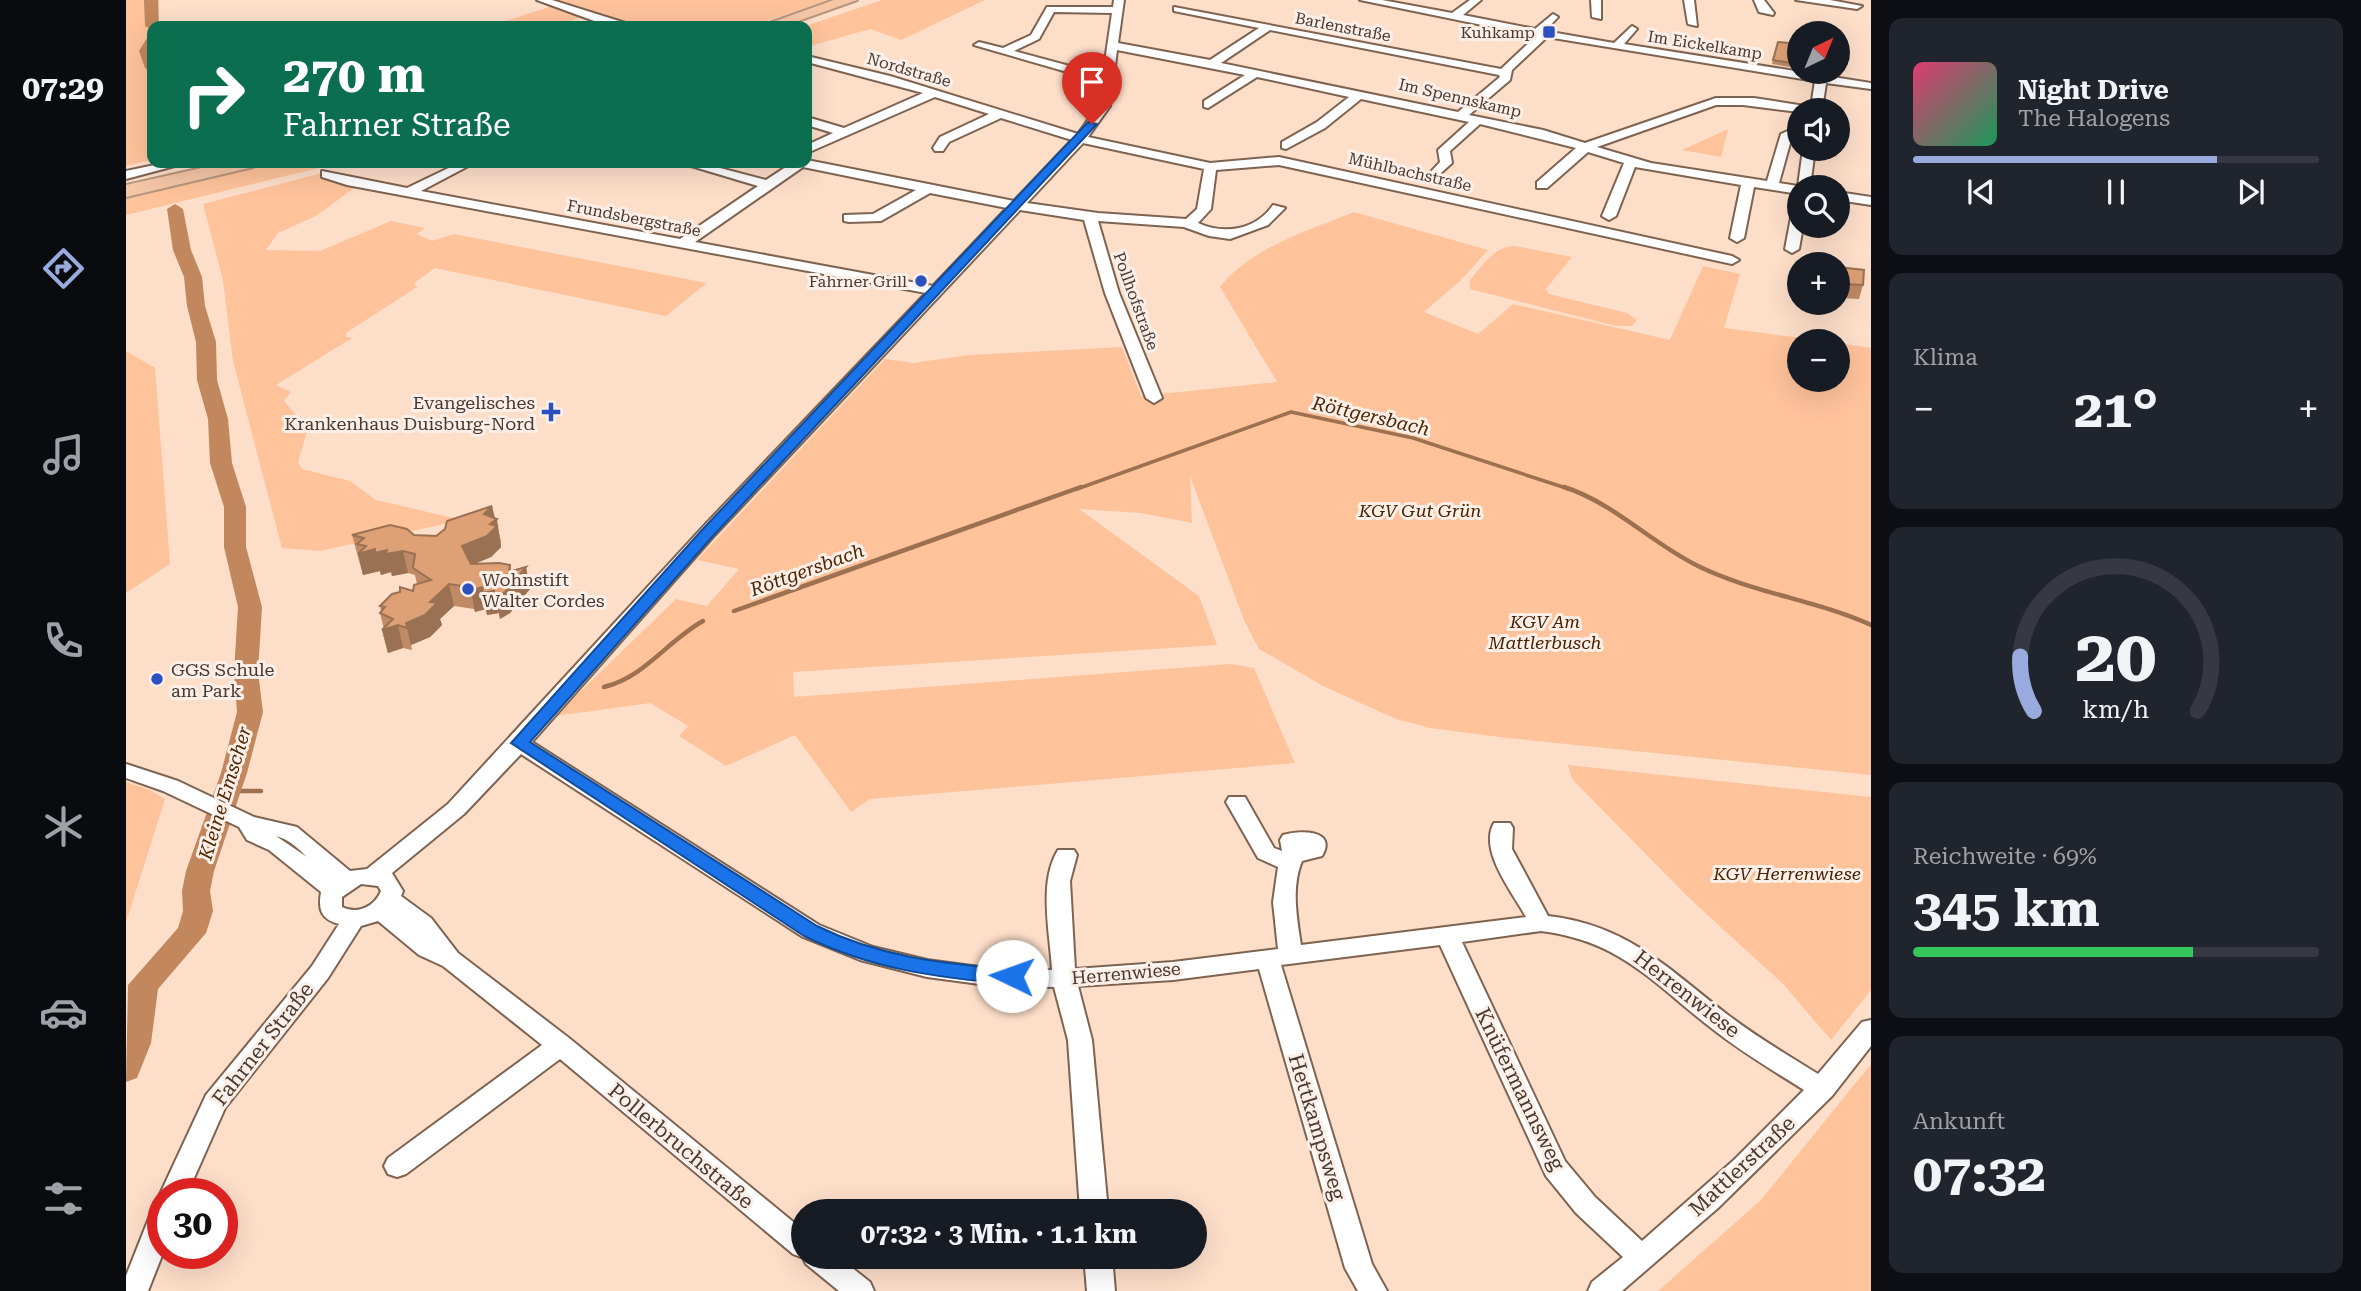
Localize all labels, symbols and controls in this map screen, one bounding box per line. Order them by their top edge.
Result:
street label: Barlenstraße [1293,8,1393,46]
north arrow [1787,21,1850,84]
map controls [1787,21,1850,392]
place label: Kuhkamp [1460,23,1535,42]
marker: Kuhkamp [1541,24,1557,40]
street label: Im Eickelkamp [1646,27,1764,63]
text: 270 m [283,47,425,104]
icon: right [168,49,259,140]
street label: Nordstraße [865,49,953,91]
pin [1062,52,1122,124]
icon: arrive [1073,63,1111,101]
text: 07:29 [22,69,104,107]
street label: Im Spennskamp [1397,75,1523,121]
text: Night Drive [2018,75,2169,105]
button: sound [1787,98,1850,161]
text: The Halogens [2018,105,2170,132]
text: Fahrner Straße [283,106,511,144]
street label: Mühlbachstraße [1347,149,1474,195]
icon: previous [1962,173,2000,211]
icon: pause [2097,173,2135,211]
icon: next [2232,173,2270,211]
button: search [1787,175,1850,238]
street label: Frundsbergstraße [565,196,703,240]
icon: directions [39,244,88,293]
street label: Pollhofstraße [1109,249,1163,353]
button: + [1787,252,1850,315]
place label: Fahrner Grill [809,272,907,291]
marker: Fahrner Grill [913,273,929,289]
button: − [1787,329,1850,392]
text: Klima [1913,344,1978,371]
text: 21° [2074,379,2158,440]
text: − [1913,387,1934,431]
text: + [2298,387,2319,431]
water label: Röttgersbach [1309,391,1432,441]
place label: Evangelisches Krankenhaus Duisburg-Nord [284,392,535,434]
marker: Evangelisches Krankenhaus Duisburg-Nord [541,402,561,422]
icon: music [39,430,88,479]
park label: KGV Gut Grün [1358,500,1481,521]
water label: Röttgersbach [746,539,867,602]
place label: Wohnstift Walter Cordes [482,569,604,611]
marker: Wohnstift Walter Cordes [460,581,476,597]
park label: KGV Am Mattlerbusch [1488,611,1602,653]
text: 20 [2075,615,2157,700]
icon: phone [39,616,88,665]
place label: GGS Schule am Park [171,659,275,701]
marker: GGS Schule am Park [149,671,165,687]
text: km/h [2083,695,2149,724]
water label: Kleine Emscher [193,724,256,863]
icon: climate [39,802,88,851]
text: Reichweite · 69% [1913,843,2097,870]
park label: KGV Herrenwiese [1712,863,1861,884]
text: 345 km [1913,878,2100,939]
position arrow [975,939,1049,1013]
street label: Herrenwiese [1629,945,1745,1043]
street label: Herrenwiese [1071,958,1182,988]
street label: Fahrner Straße [208,978,318,1110]
icon: car [39,988,88,1037]
street label: Knüfermannsweg [1470,1004,1570,1174]
street label: Hettkampsweg [1283,1051,1351,1203]
street label: Pollerbruchstraße [604,1078,758,1214]
text: Ankunft [1913,1108,2005,1135]
street label: Mattlerstraße [1684,1111,1800,1221]
text: 07:32 [1913,1143,2046,1204]
icon: filters [39,1174,88,1223]
speed limit sign: 30 [147,1178,238,1269]
text: 07:32 · 3 Min. · 1.1 km [861,1219,1137,1249]

